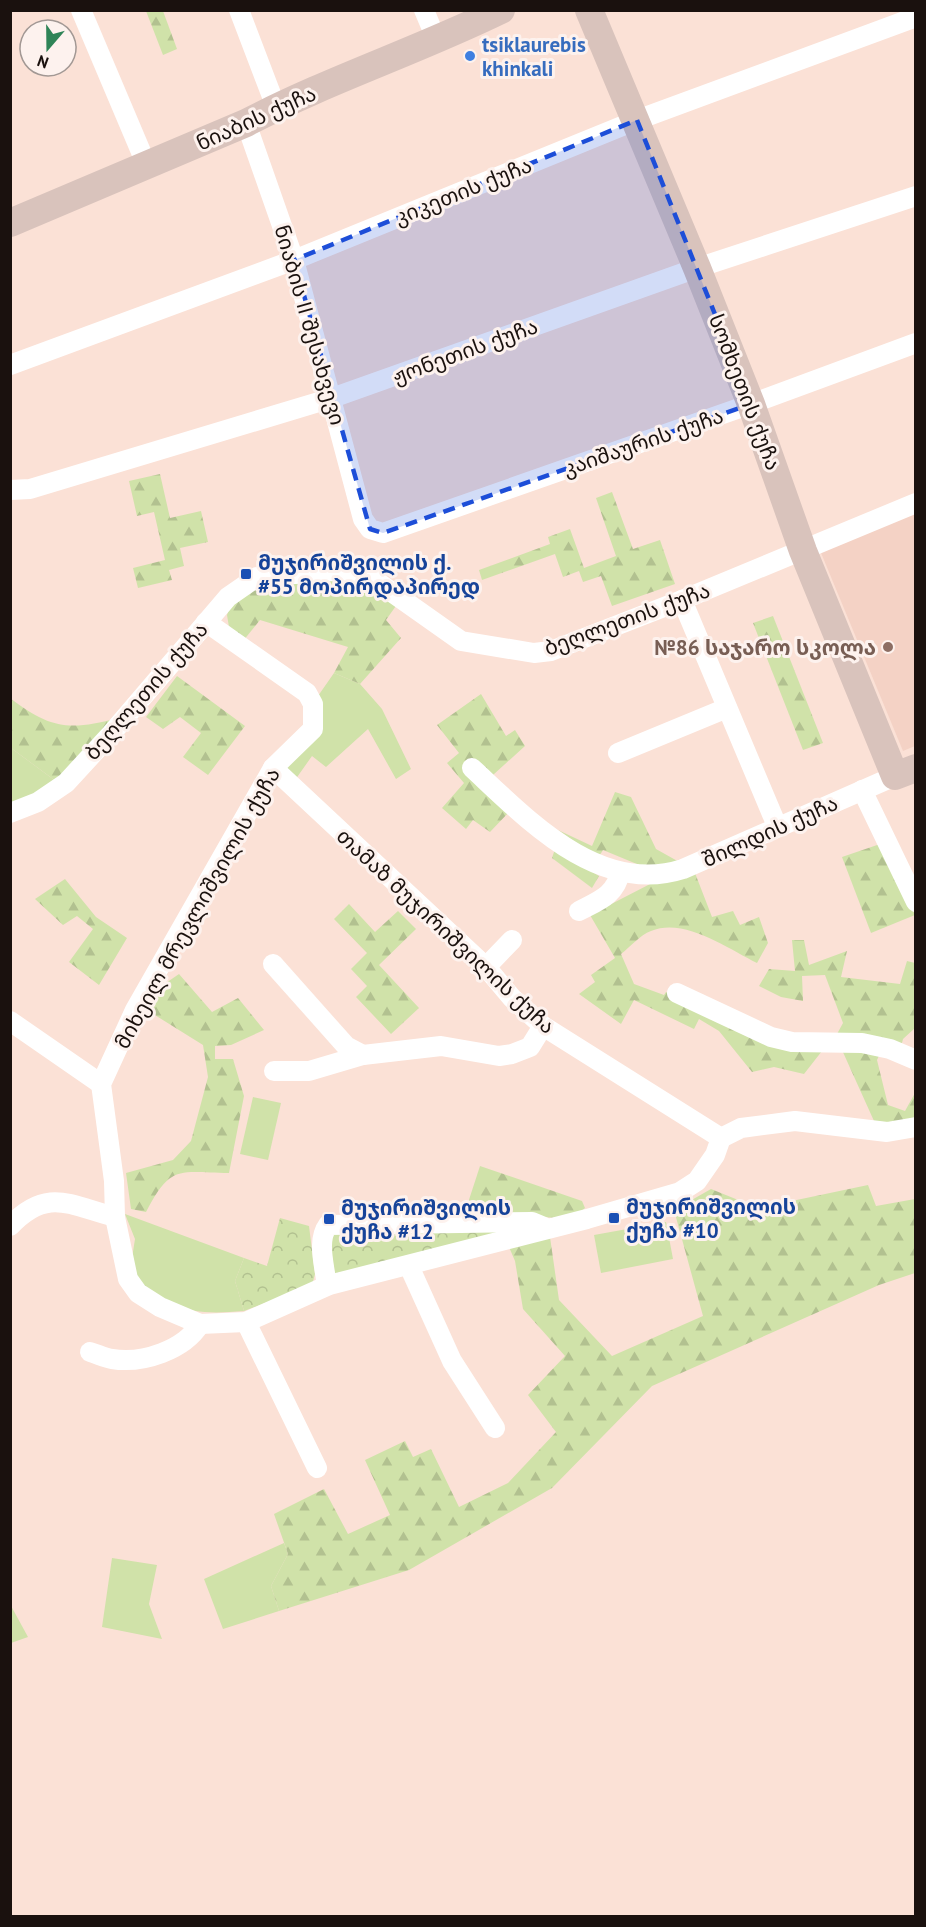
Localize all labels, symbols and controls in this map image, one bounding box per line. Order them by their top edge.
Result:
north arrow [18,18,78,78]
place label: tsiklaurebis khinkali [482,31,586,82]
marker: tsiklaurebis khinkali [463,49,477,63]
text: N [35,51,51,73]
street label: ნიაბის ქუჩა [192,80,320,156]
street label: კიკეთის ქუჩა [390,151,536,231]
street label: ნიაბის II შესახვევი [268,222,352,428]
street label: სომხეთის ქუჩა [703,310,787,474]
street label: ჟონეთის ქუჩა [389,312,541,390]
street label: კაიშაურის ქუჩა [559,402,727,482]
place label: მუჯირიშვილის ქ. #55 მოპირდაპირედ [258,549,480,600]
marker: მუჯირიშვილის ქ. #55 მოპირდაპირედ [239,567,253,581]
street label: ბეღლეთის ქუჩა [540,576,714,662]
street label: ბეღლეთის ქუჩა [79,616,213,766]
place label: №86 საჯარო სკოლა [654,634,876,661]
marker: №86 საჯარო სკოლა [881,640,895,654]
street label: მიხეილ მრევლიშვილის ქუჩა [108,763,286,1053]
street label: შილდის ქუჩა [698,789,842,873]
street label: თამაზ მუჯირიშვილის ქუჩა [331,822,561,1040]
place label: მუჯირიშვილის ქუჩა #10 [626,1193,796,1244]
place label: მუჯირიშვილის ქუჩა #12 [341,1194,511,1245]
marker: მუჯირიშვილის ქუჩა #10 [607,1211,621,1225]
marker: მუჯირიშვილის ქუჩა #12 [322,1212,336,1226]

